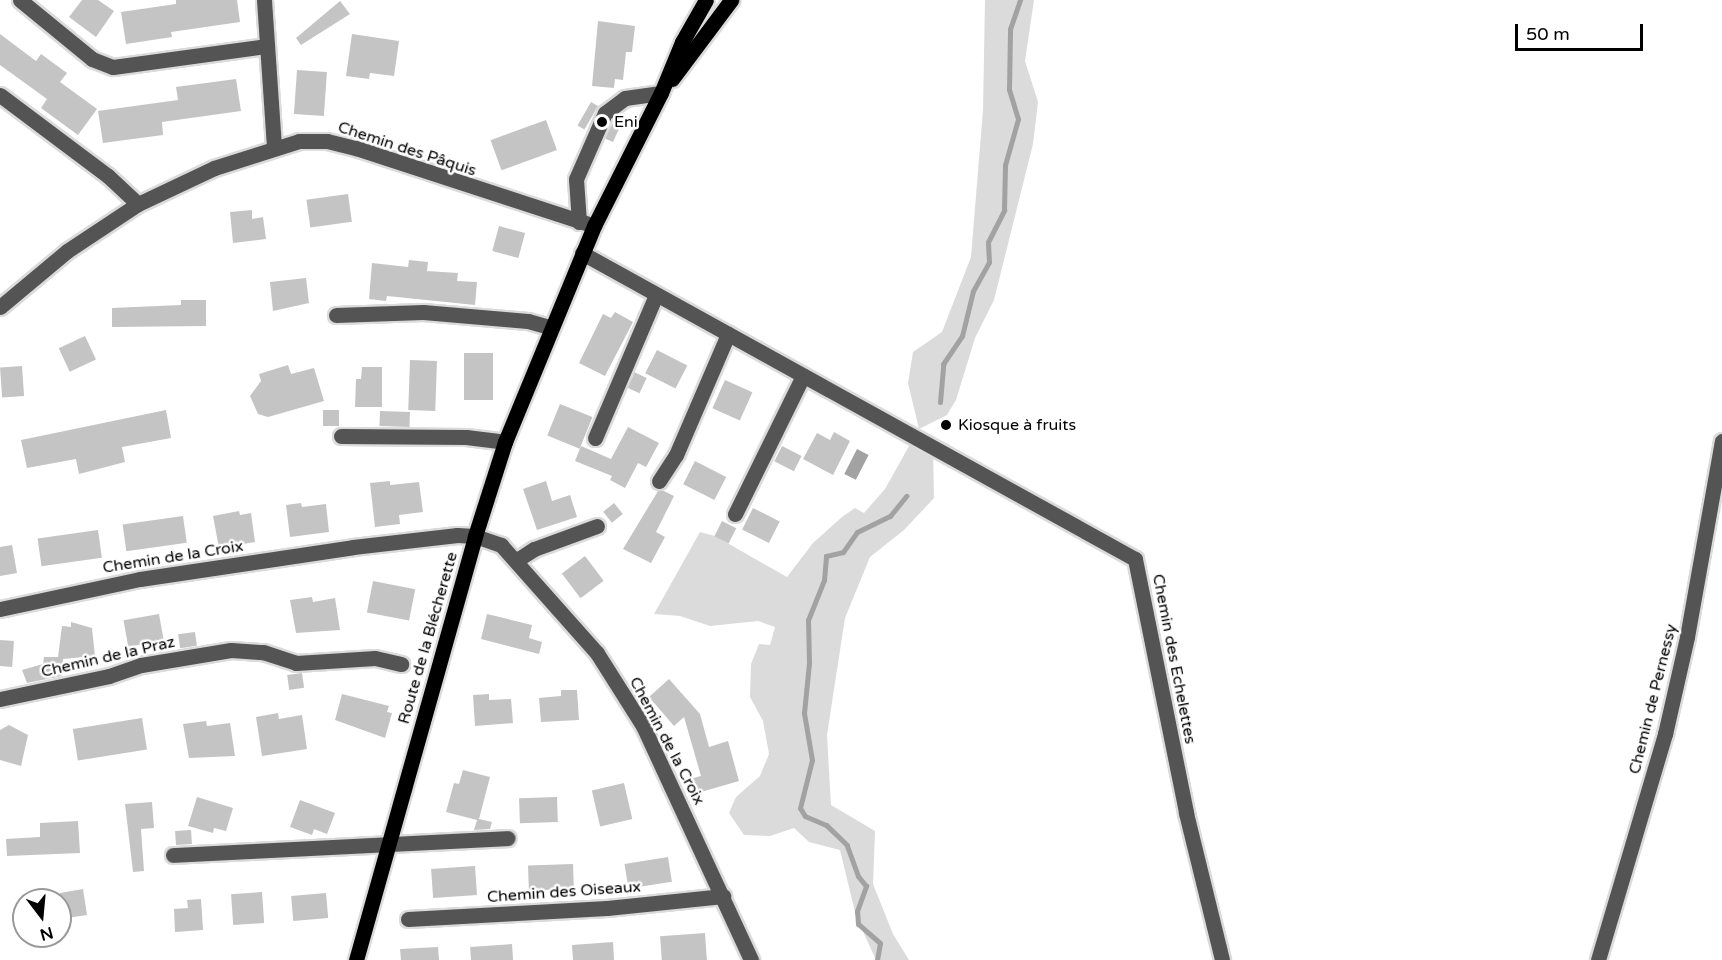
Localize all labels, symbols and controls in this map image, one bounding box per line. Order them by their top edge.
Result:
scale bar [1518,12,1646,50]
text: 50 m [1526,23,1570,45]
place label: Eni [614,112,638,132]
marker: Eni [595,115,609,129]
street label: Chemin des Pâquis [335,118,479,180]
place label: Kiosque à fruits [958,415,1076,435]
marker: Kiosque à fruits [939,418,953,432]
street label: Chemin de la Croix [101,536,245,578]
street label: Route de la Blécherette [394,550,462,726]
street label: Chemin des Echelettes [1148,572,1200,746]
street label: Chemin de Pernessy [1625,622,1681,776]
street label: Chemin de la Praz [39,632,177,682]
street label: Chemin de la Croix [625,674,709,808]
street label: Chemin des Oiseaux [486,877,642,907]
north arrow [12,888,72,948]
text: N [37,922,55,945]

